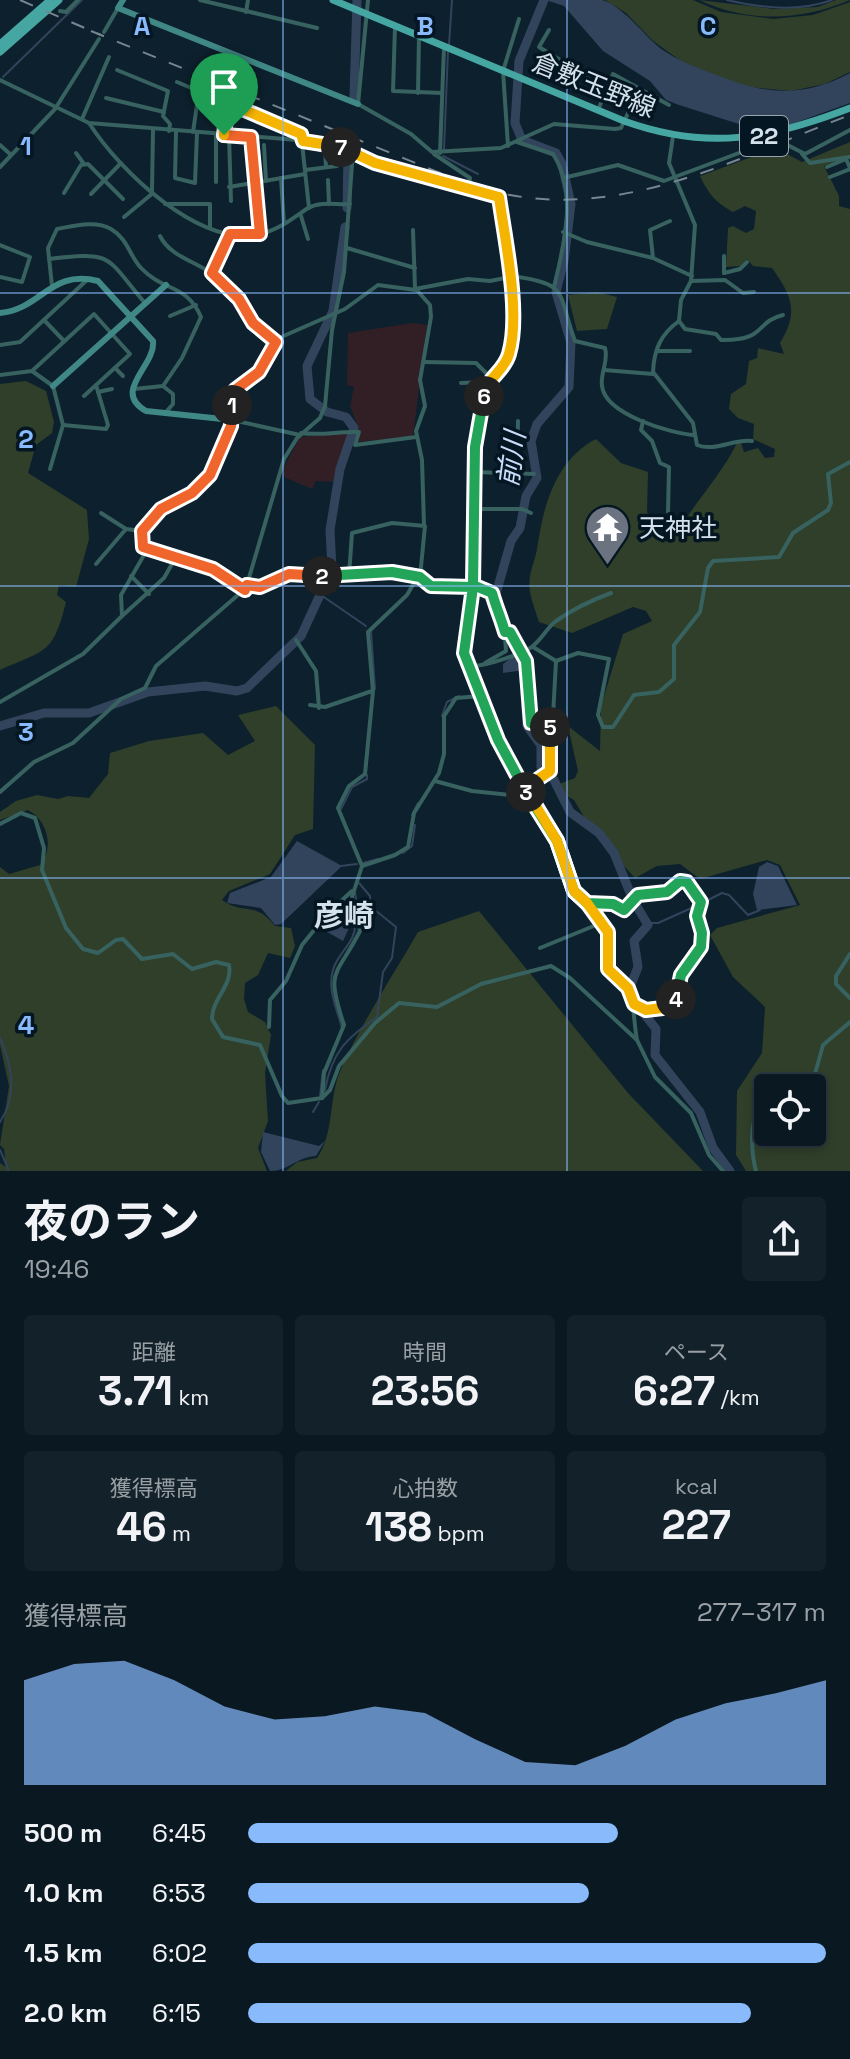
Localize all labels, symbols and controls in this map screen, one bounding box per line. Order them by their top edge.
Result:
text: A [134,9,151,43]
text: B [416,9,434,43]
text: C [700,9,716,43]
street label: 倉敷玉野線 [527,45,661,125]
pin [190,53,258,135]
icon: arrive [202,65,246,109]
road number: 22 [740,116,788,156]
pin: 7 [321,127,361,167]
text: 1 [20,129,32,163]
text: 7 [335,133,347,161]
pin: 6 [464,376,504,416]
text: 6 [477,382,491,410]
pin: 1 [212,385,252,425]
text: 1 [227,391,237,419]
text: 2 [18,422,34,456]
water label: 前川 [489,426,533,489]
temple icon: 天神社 [584,504,632,567]
place label: 天神社 [639,511,717,545]
pin: 2 [302,556,342,596]
text: 2 [315,562,329,590]
pin: 5 [530,707,570,747]
text: 5 [543,713,557,741]
text: 3 [18,715,34,749]
pin: 3 [506,772,546,812]
text: 3 [519,778,533,806]
district label: 彦崎 [314,896,374,935]
pin: 4 [656,979,696,1019]
text: 4 [669,985,683,1013]
text: 4 [18,1008,34,1042]
map controls [754,1074,826,1146]
button: locate [754,1074,826,1146]
text: 夜のラン [24,1194,200,1250]
button: share [742,1197,826,1281]
text: 19:46 [24,1252,90,1286]
text: 距離 [132,1338,176,1366]
text: 時間 [403,1338,447,1366]
text: ペース [664,1338,729,1366]
text: 3.71 [98,1366,173,1417]
text: 23:56 [371,1366,479,1417]
text: 6:27 [633,1366,715,1417]
text: km [173,1383,209,1411]
text: /km [715,1383,760,1411]
text: kcal [675,1472,718,1500]
text: 獲得標高 [110,1474,198,1502]
text: 心拍数 [392,1474,458,1502]
text: 227 [662,1500,731,1551]
text: 46 [116,1502,166,1553]
text: 138 [365,1502,432,1553]
text: m [166,1519,191,1547]
text: bpm [432,1519,485,1547]
text: 277–317 m [697,1595,826,1629]
text: 獲得標高 [24,1599,128,1633]
text: 500 m [24,1816,102,1850]
text: 6:45 [152,1816,206,1850]
text: 1.0 km [24,1876,104,1910]
text: 6:53 [152,1876,206,1910]
text: 1.5 km [24,1936,103,1970]
text: 6:02 [152,1936,207,1970]
text: 2.0 km [24,1996,107,2030]
text: 6:15 [152,1996,201,2030]

